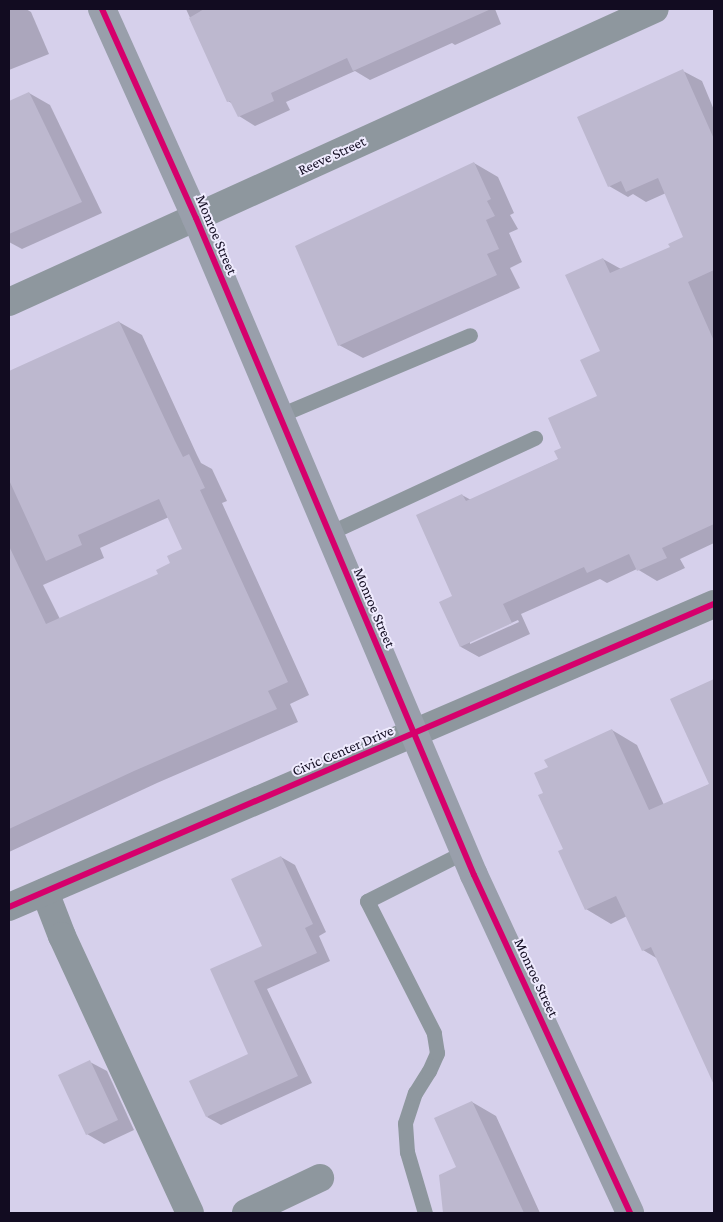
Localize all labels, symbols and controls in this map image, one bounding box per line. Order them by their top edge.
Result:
street label: Reeve Street [295,132,369,180]
street label: Monroe Street [191,192,241,278]
street label: Monroe Street [349,565,399,651]
street label: Civic Center Drive [290,722,396,780]
street label: Monroe Street [510,936,562,1020]

